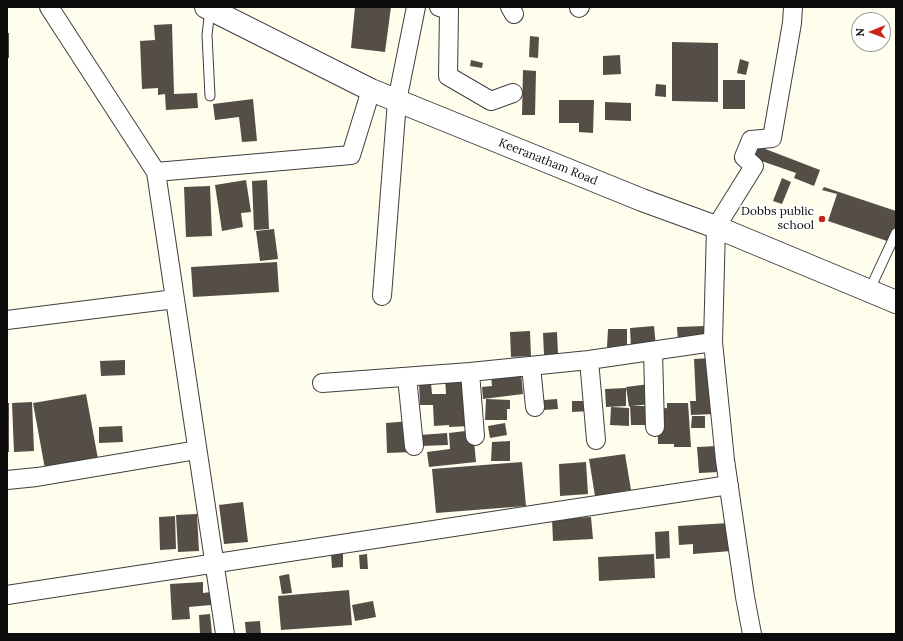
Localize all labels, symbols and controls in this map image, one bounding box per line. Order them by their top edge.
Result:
north arrow [851,12,891,52]
text: N [853,28,867,37]
street label: Keeranatham Road [496,136,600,188]
place label: Dobbs public school [741,205,814,233]
marker: Dobbs public school [817,214,827,224]

